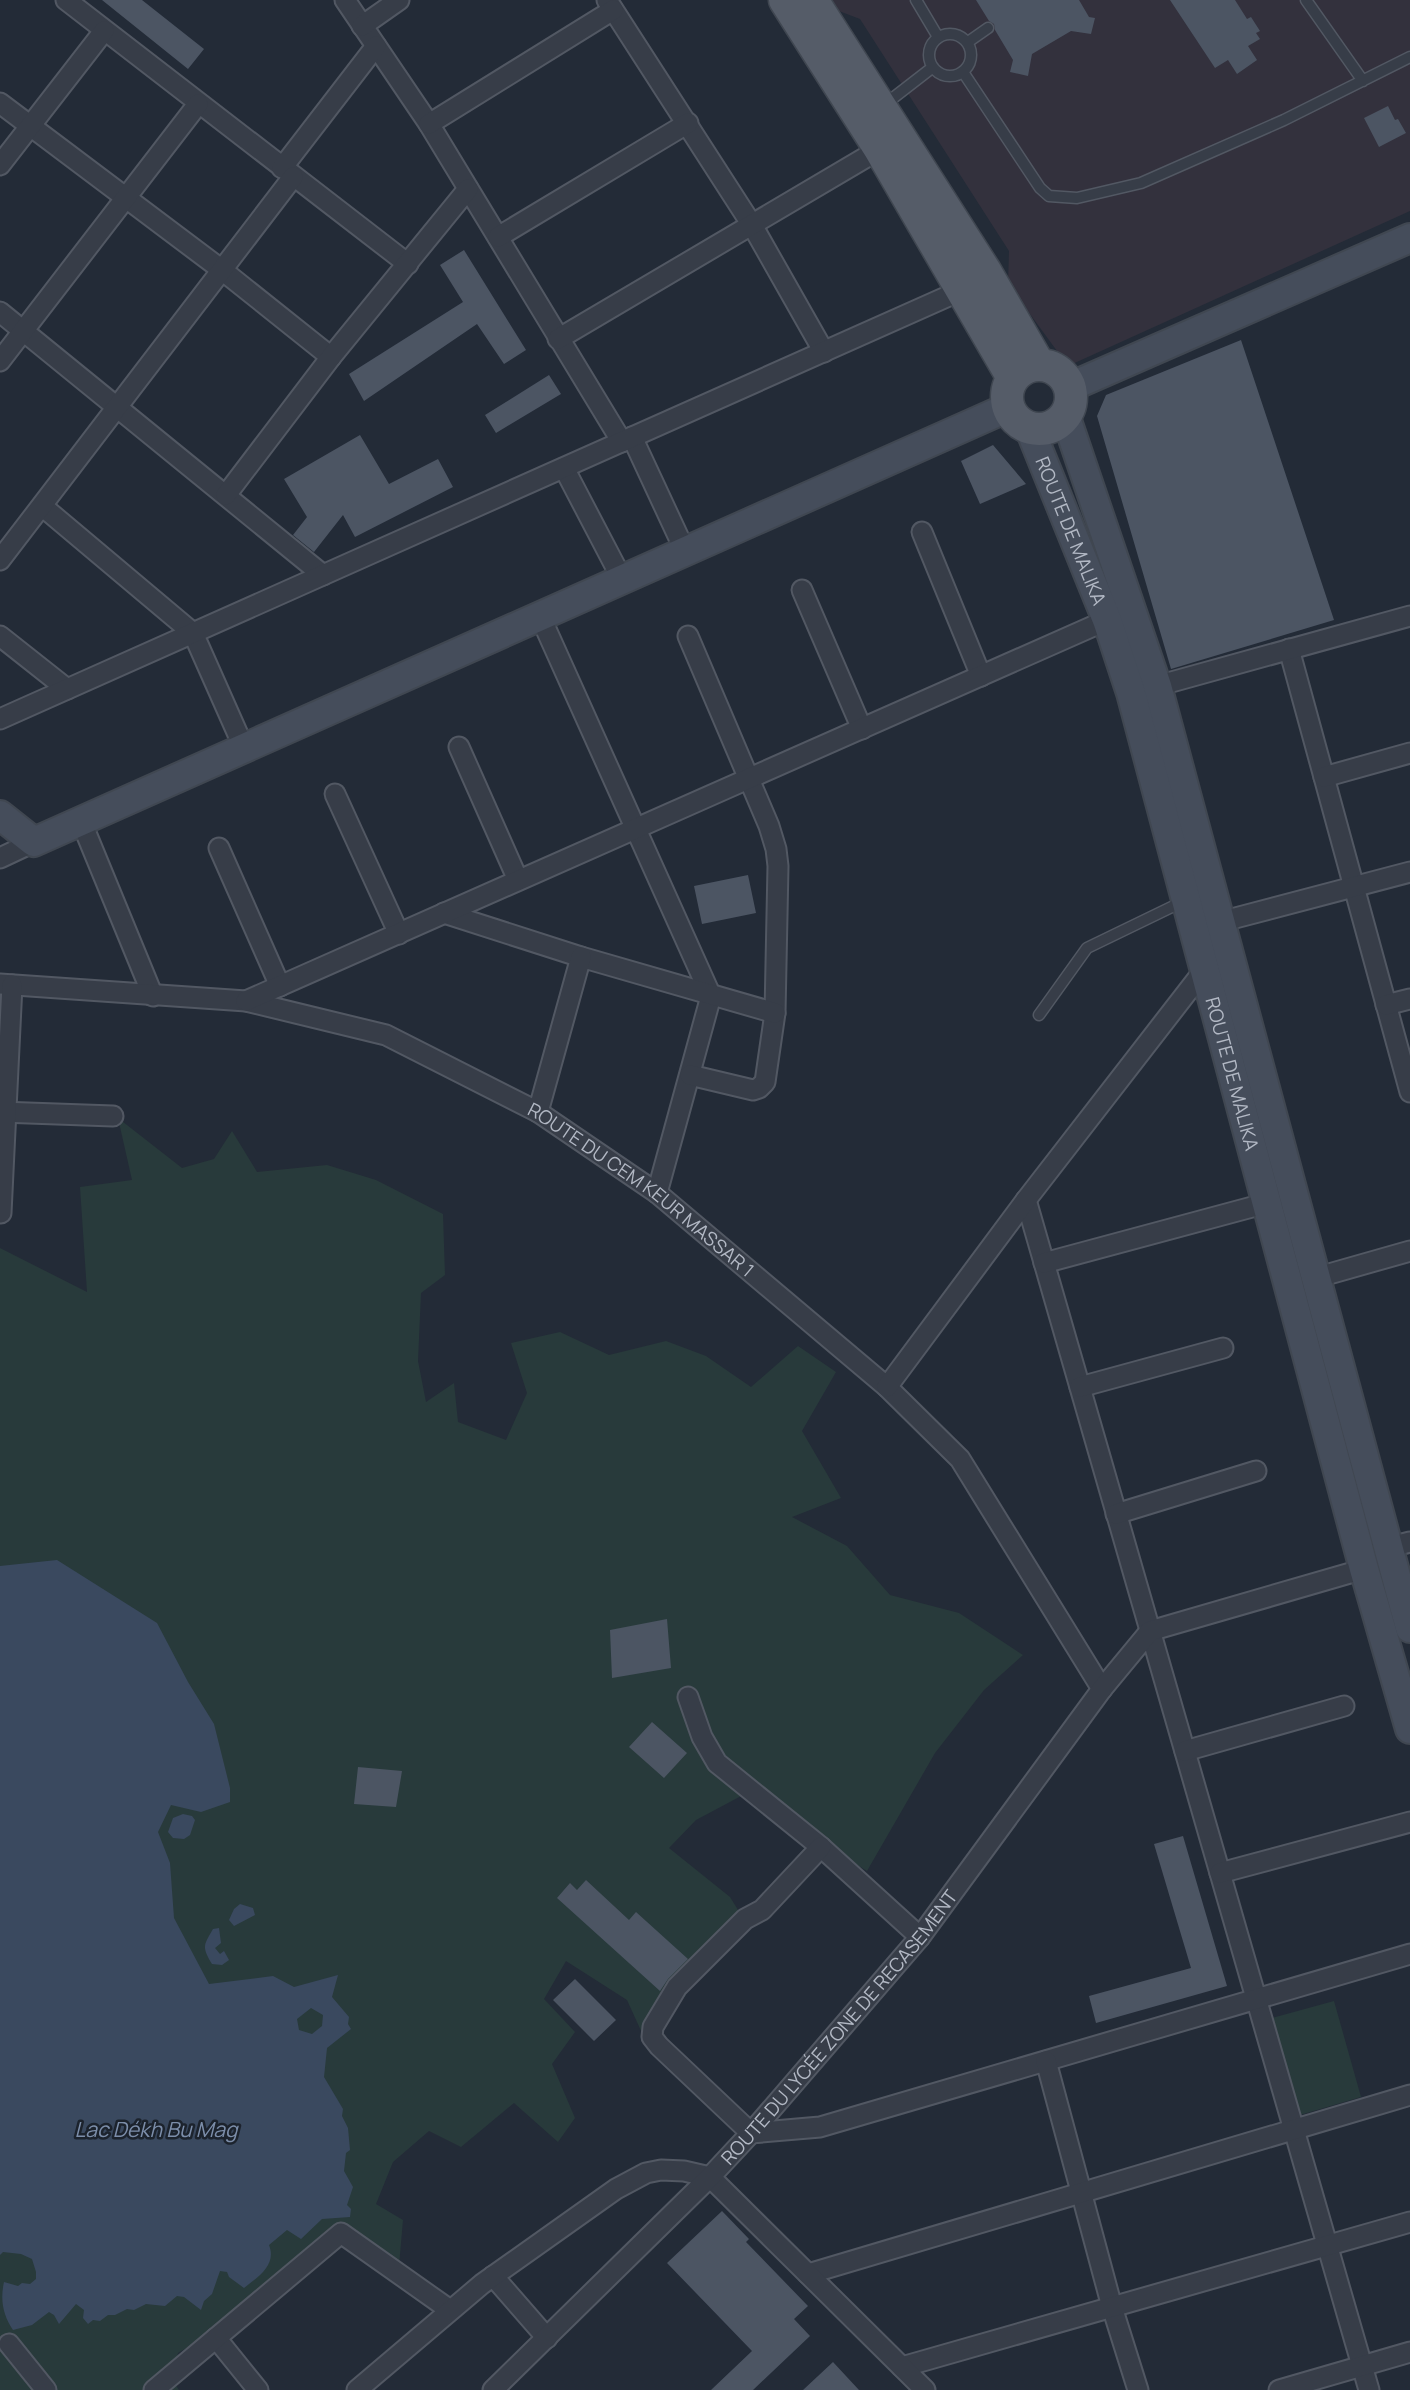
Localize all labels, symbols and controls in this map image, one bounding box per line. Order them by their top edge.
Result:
street label: ROUTE DE MALIKA [1029,453,1113,609]
street label: ROUTE DE MALIKA [1199,994,1265,1153]
street label: ROUTE DU CEM KEUR MASSAR 1 [524,1096,760,1283]
street label: ROUTE DU LYCÉE ZONE DE RECASEMENT [715,1884,964,2170]
water label: Lac Dékh Bu Mag [75,2115,239,2143]

